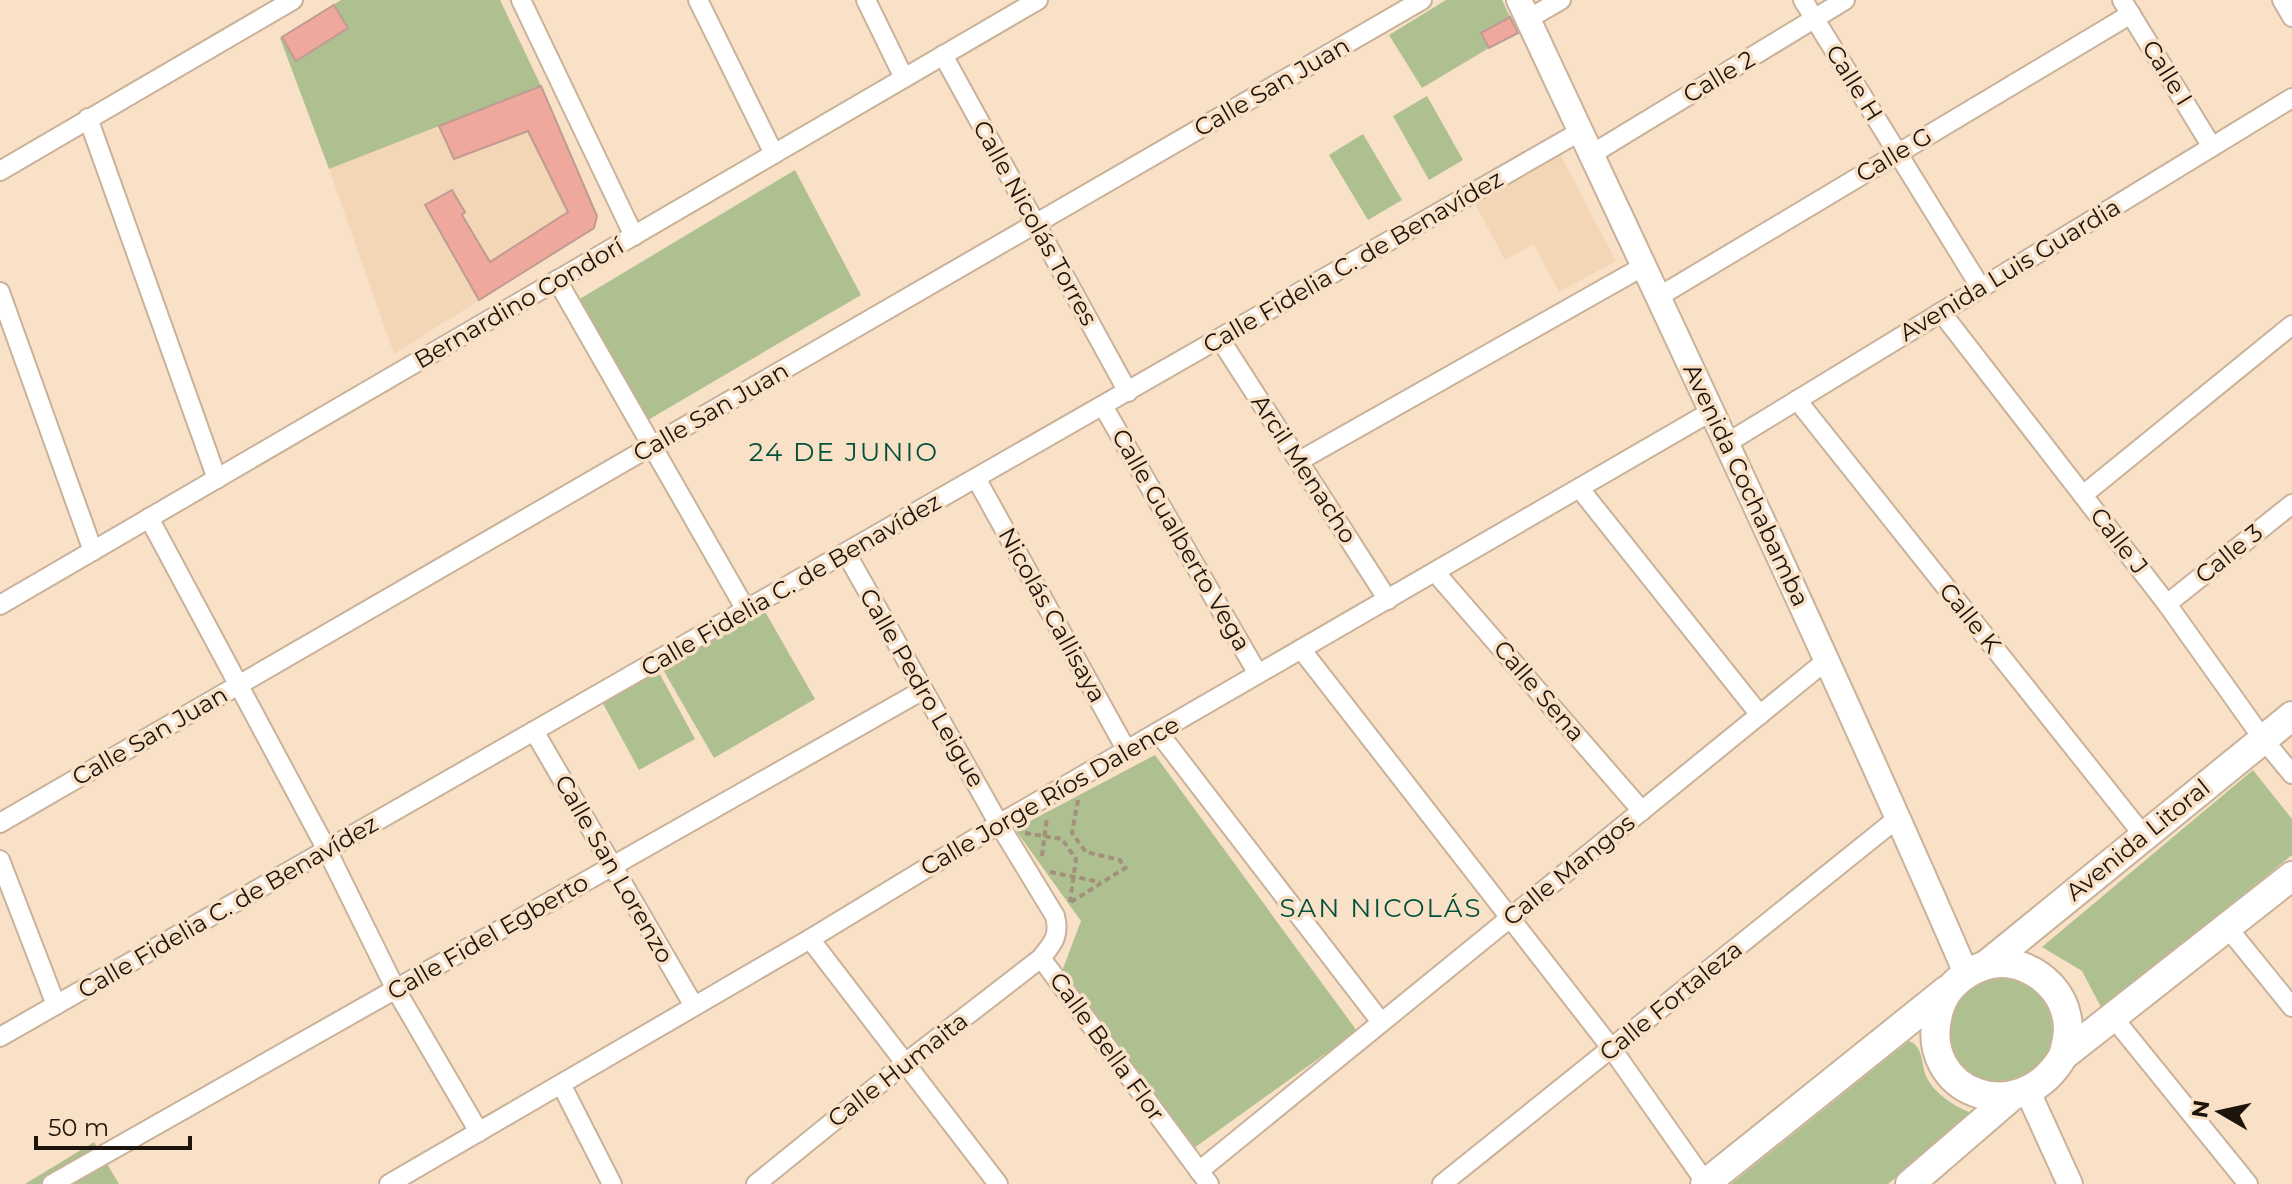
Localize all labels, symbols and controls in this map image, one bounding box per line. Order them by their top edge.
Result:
street label: Calle San Juan [1189,30,1355,143]
street label: Calle I [2136,35,2199,111]
street label: Calle H [1820,39,1889,126]
street label: Calle 2 [1678,44,1760,109]
street label: Calle Nicolás Torres [967,115,1104,330]
street label: Calle G [1851,121,1937,188]
street label: Calle Fidelia C. de Benavídez [1198,164,1508,359]
street label: Avenida Luis Guardia [1894,192,2126,347]
street label: Bernardino Condorí [409,230,630,374]
street label: Calle San Juan [628,355,794,468]
street label: Avenida Cochabamba [1677,359,1815,611]
street label: Arcil Menacho [1246,389,1363,549]
street label: Calle Gualberto Vega [1106,423,1257,656]
district label: 24 DE JUNIO [749,436,939,468]
street label: Calle Fidelia C. de Benavídez [636,487,946,682]
street label: Calle J [2084,502,2154,580]
street label: Calle 3 [2189,518,2268,589]
street label: Nicolás Callisaya [992,522,1112,707]
street label: Calle K [1933,577,2007,659]
street label: Calle Pedro Leigue [854,583,991,792]
street label: Calle Sena [1488,634,1591,747]
street label: Calle San Juan [67,679,233,792]
street label: Calle Jorge Ríos Dalence [915,709,1184,882]
street label: Calle San Lorenzo [549,770,680,968]
street label: Avenida Litoral [2060,773,2216,907]
street label: Calle Mangos [1497,808,1640,932]
street label: Calle Fidelia C. de Benavídez [73,809,383,1004]
street label: Calle Fidel Egberto [382,867,593,1006]
district label: SAN NICOLÁS [1280,892,1482,924]
street label: Calle Fortaleza [1593,934,1748,1067]
street label: Calle Bella Flor [1044,967,1171,1127]
street label: Calle Humaita [822,1006,973,1133]
north arrow [2180,1072,2260,1152]
text: N [2186,1098,2215,1120]
scale bar [36,1100,190,1150]
text: 50 m [48,1113,109,1142]

